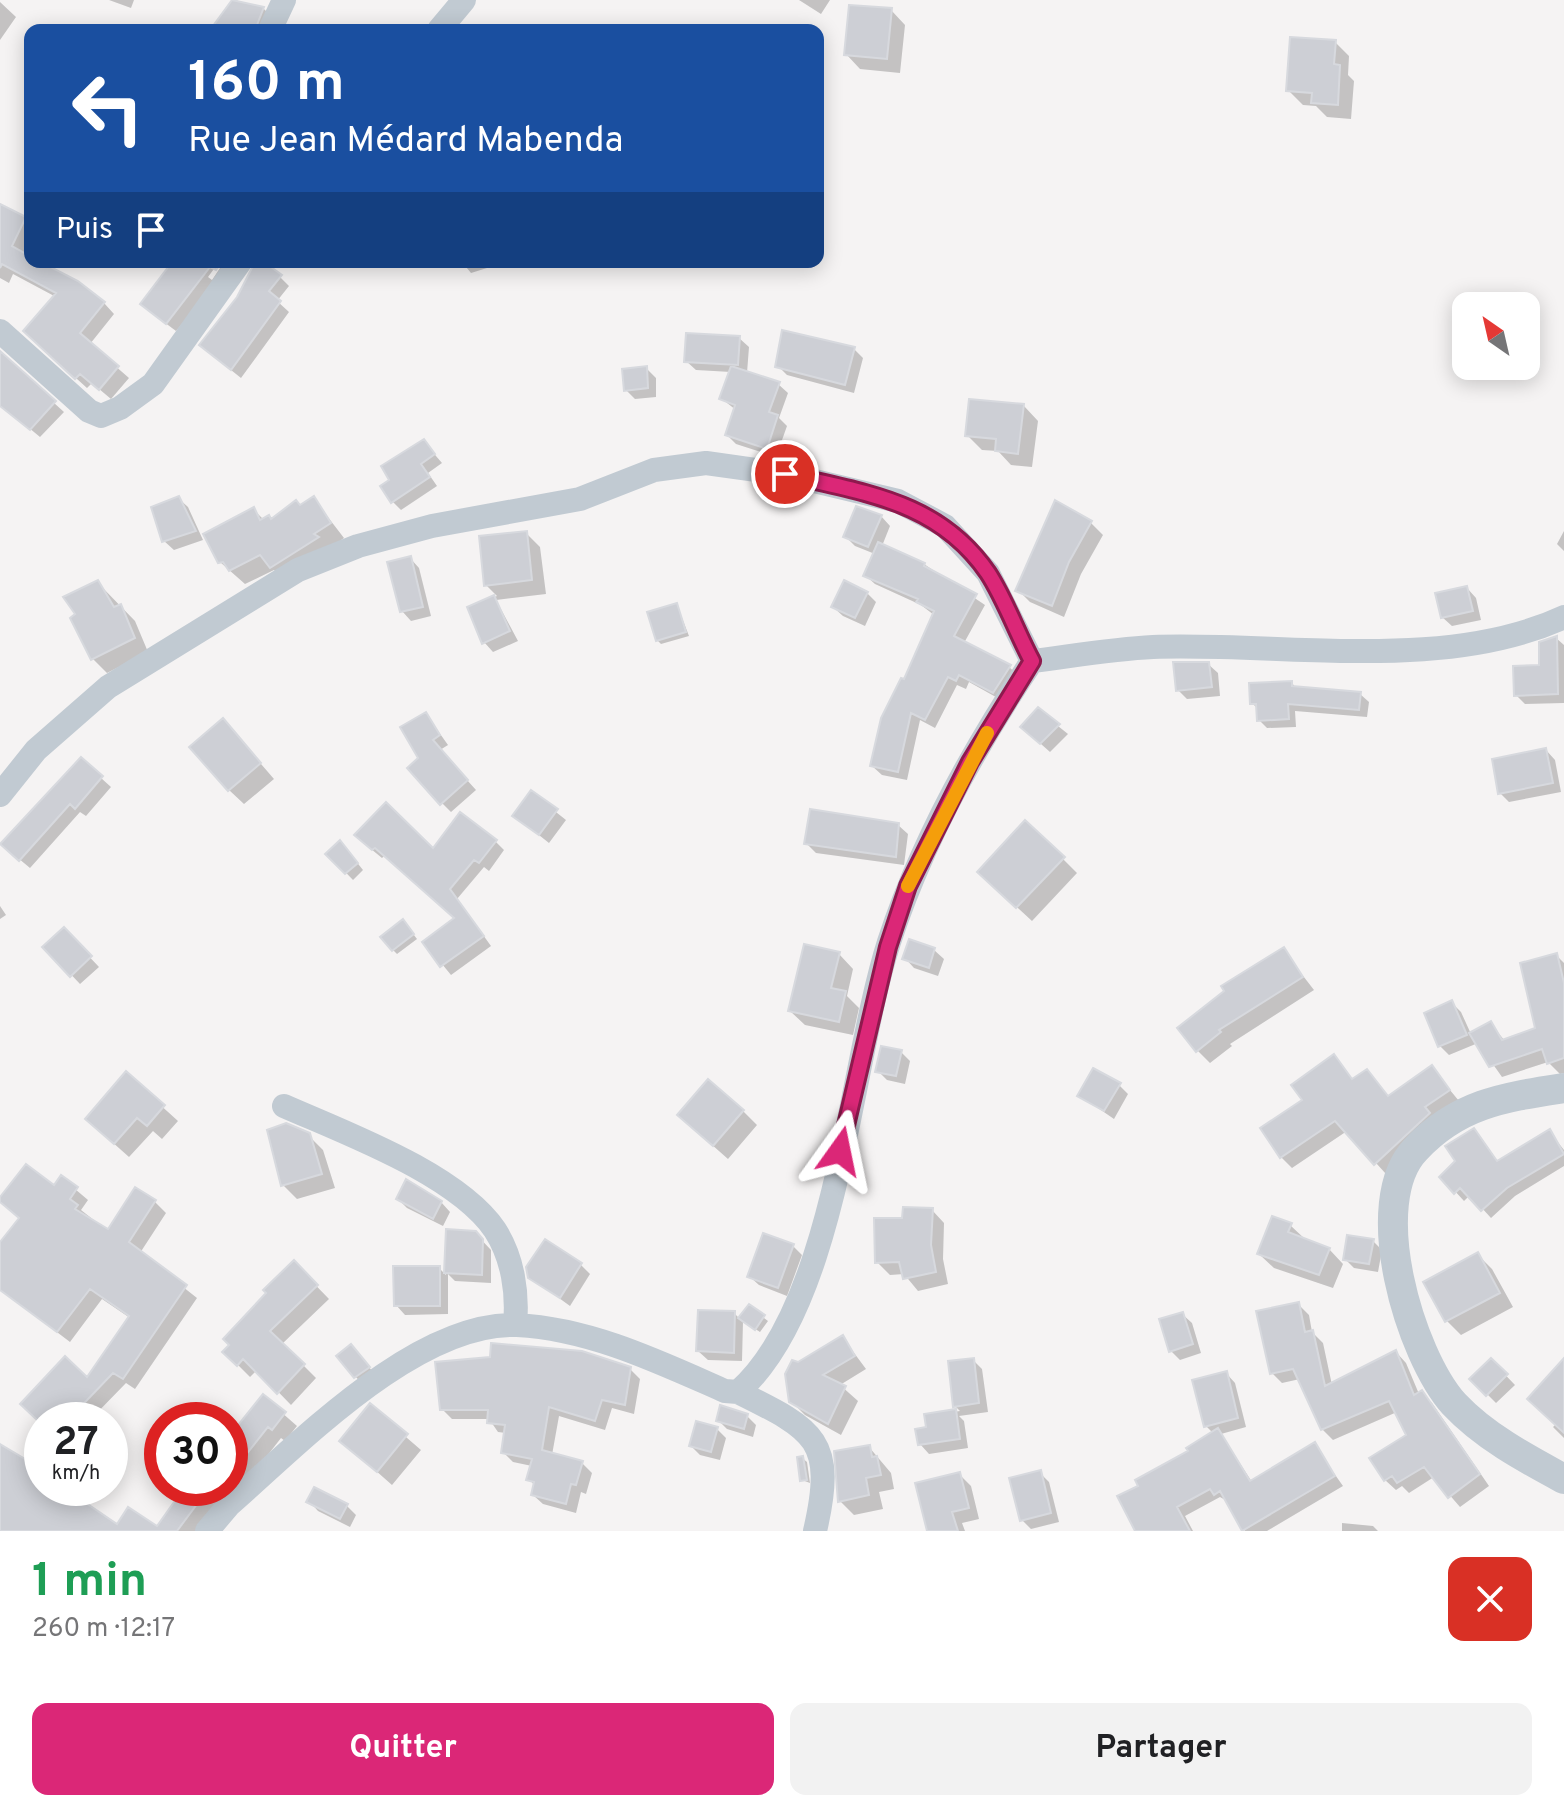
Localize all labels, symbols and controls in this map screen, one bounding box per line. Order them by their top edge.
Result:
text: 160 m [188,50,345,120]
icon: left [56,56,160,160]
text: Rue Jean Médard Mabenda [188,119,623,165]
icon: arrive [129,208,173,252]
text: Puis [56,212,113,249]
north arrow [1452,292,1540,380]
map controls [1452,292,1540,380]
pin [751,440,819,508]
icon: arrive [763,452,807,496]
position arrow [798,1109,882,1193]
speed limit sign: 30 [144,1402,248,1506]
text: 27 [53,1419,99,1469]
text: km/h [52,1461,100,1487]
text: 1 min [32,1553,147,1613]
button: close [1448,1557,1532,1641]
text: 260 m · 12:17 [32,1613,175,1646]
button: Quitter [32,1703,774,1795]
button: Partager [790,1703,1532,1795]

